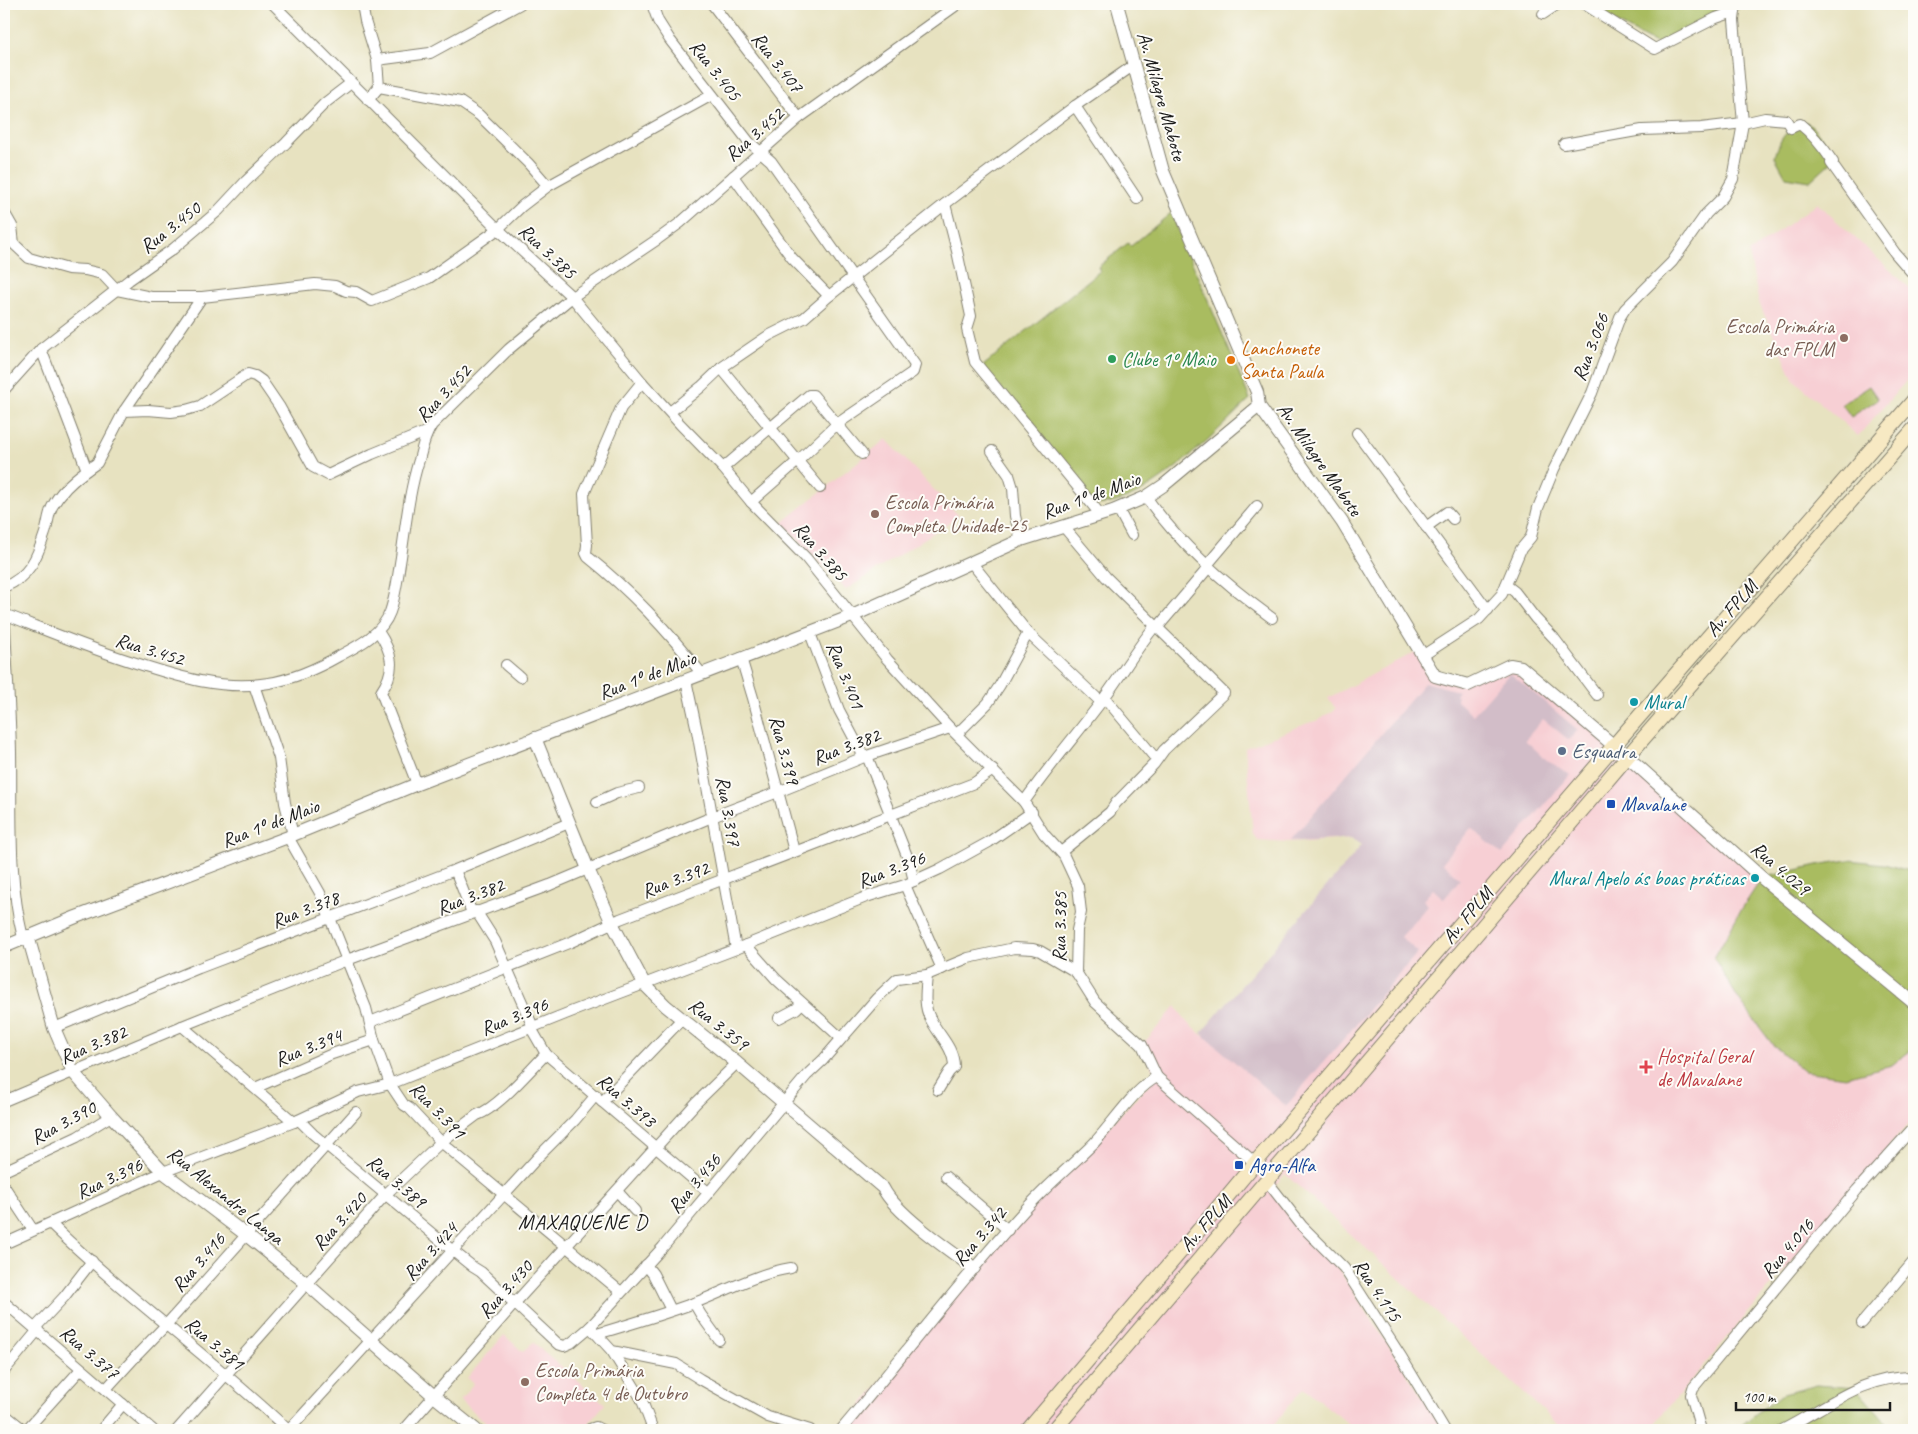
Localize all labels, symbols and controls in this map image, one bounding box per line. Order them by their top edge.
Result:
street label: Rua 3.407 [746,27,810,99]
street label: Av. Milagre Mabote [1131,29,1192,165]
street label: Rua 3.405 [684,35,748,107]
street label: Rua 3.452 [720,101,791,167]
street label: Rua 3.450 [135,195,207,259]
street label: Rua 3.385 [513,218,583,285]
street label: Rua 3.066 [1566,309,1615,385]
place label: Escola Primária das FPLM [1726,314,1836,362]
marker: Escola Primária das FPLM [1838,332,1850,344]
place label: Lanchonete Santa Paula [1241,336,1325,384]
place label: Clube 1º Maio [1122,347,1217,372]
marker: Clube 1º Maio [1106,353,1118,365]
marker: Lanchonete Santa Paula [1225,354,1237,366]
street label: Rua 3.452 [410,358,478,428]
street label: Av. Milagre Mabote [1271,398,1369,522]
street label: Rua 1º de Maio [1039,466,1144,525]
place label: Escola Primária Completa Unidade-25 [885,490,1028,538]
marker: Escola Primária Completa Unidade-25 [869,508,881,520]
street label: Rua 3.385 [788,517,854,587]
street label: Av. FPLM [1700,574,1764,642]
street label: Rua 3.452 [113,627,189,672]
street label: Rua 3.401 [821,638,871,713]
street label: Rua 1º de Maio [595,645,700,705]
place label: Mural [1644,690,1688,715]
marker: Mural [1628,696,1640,708]
street label: Rua 3.399 [763,713,806,789]
street label: Rua 3.382 [809,721,885,771]
place label: Esquadra [1572,739,1637,764]
marker: Esquadra [1556,745,1568,757]
street label: Rua 3.397 [710,774,747,849]
place label: Mavalane [1621,792,1687,817]
street label: Rua 1º de Maio [218,793,323,853]
marker: Mavalane [1605,798,1617,810]
street label: Rua 4.029 [1746,836,1817,902]
street label: Rua 3.396 [854,845,929,894]
street label: Rua 3.392 [638,854,714,904]
place label: Mural Apelo ás boas práticas [1549,866,1747,891]
street label: Rua 3.382 [433,871,509,921]
marker: Mural Apelo ás boas práticas [1749,872,1761,884]
street label: Av. FPLM [1436,880,1499,949]
street label: Rua 3.378 [268,884,344,934]
street label: Rua 3.385 [1046,891,1073,962]
street label: Rua 3.396 [477,991,552,1041]
street label: Rua 3.359 [683,993,755,1057]
street label: Rua 3.382 [56,1018,132,1070]
street label: Rua 3.394 [271,1022,347,1072]
place label: Hospital Geral de Mavalane [1657,1044,1755,1092]
marker: Hospital Geral de Mavalane [1639,1060,1653,1074]
street label: Rua 3.393 [592,1068,663,1134]
street label: Rua 3.391 [404,1076,472,1145]
street label: Rua 3.390 [26,1094,102,1150]
street label: Rua Alexandre Langa [162,1141,290,1251]
street label: Rua 3.436 [662,1148,727,1218]
street label: Rua 3.389 [362,1149,433,1215]
street label: Rua 3.396 [72,1152,147,1205]
place label: Agro-Alfa [1249,1153,1316,1178]
marker: Agro-Alfa [1233,1159,1245,1171]
street label: Rua 3.420 [307,1185,374,1256]
street label: Av. FPLM [1174,1189,1238,1257]
street label: Rua 3.342 [947,1200,1013,1271]
district label: MAXAQUENE D [518,1209,649,1235]
street label: Rua 4.016 [1755,1213,1820,1283]
street label: Rua 3.424 [398,1215,465,1286]
street label: Rua 3.416 [166,1227,232,1297]
street label: Rua 3.430 [473,1253,540,1324]
street label: Rua 4.115 [1348,1254,1408,1327]
street label: Rua 3.381 [180,1311,250,1376]
street label: Rua 3.377 [55,1320,125,1386]
place label: Escola Primária Completa 4 de Outubro [535,1358,688,1406]
marker: Escola Primária Completa 4 de Outubro [519,1376,531,1388]
scale bar [1736,1379,1889,1411]
text: 100 m [1743,1388,1777,1407]

